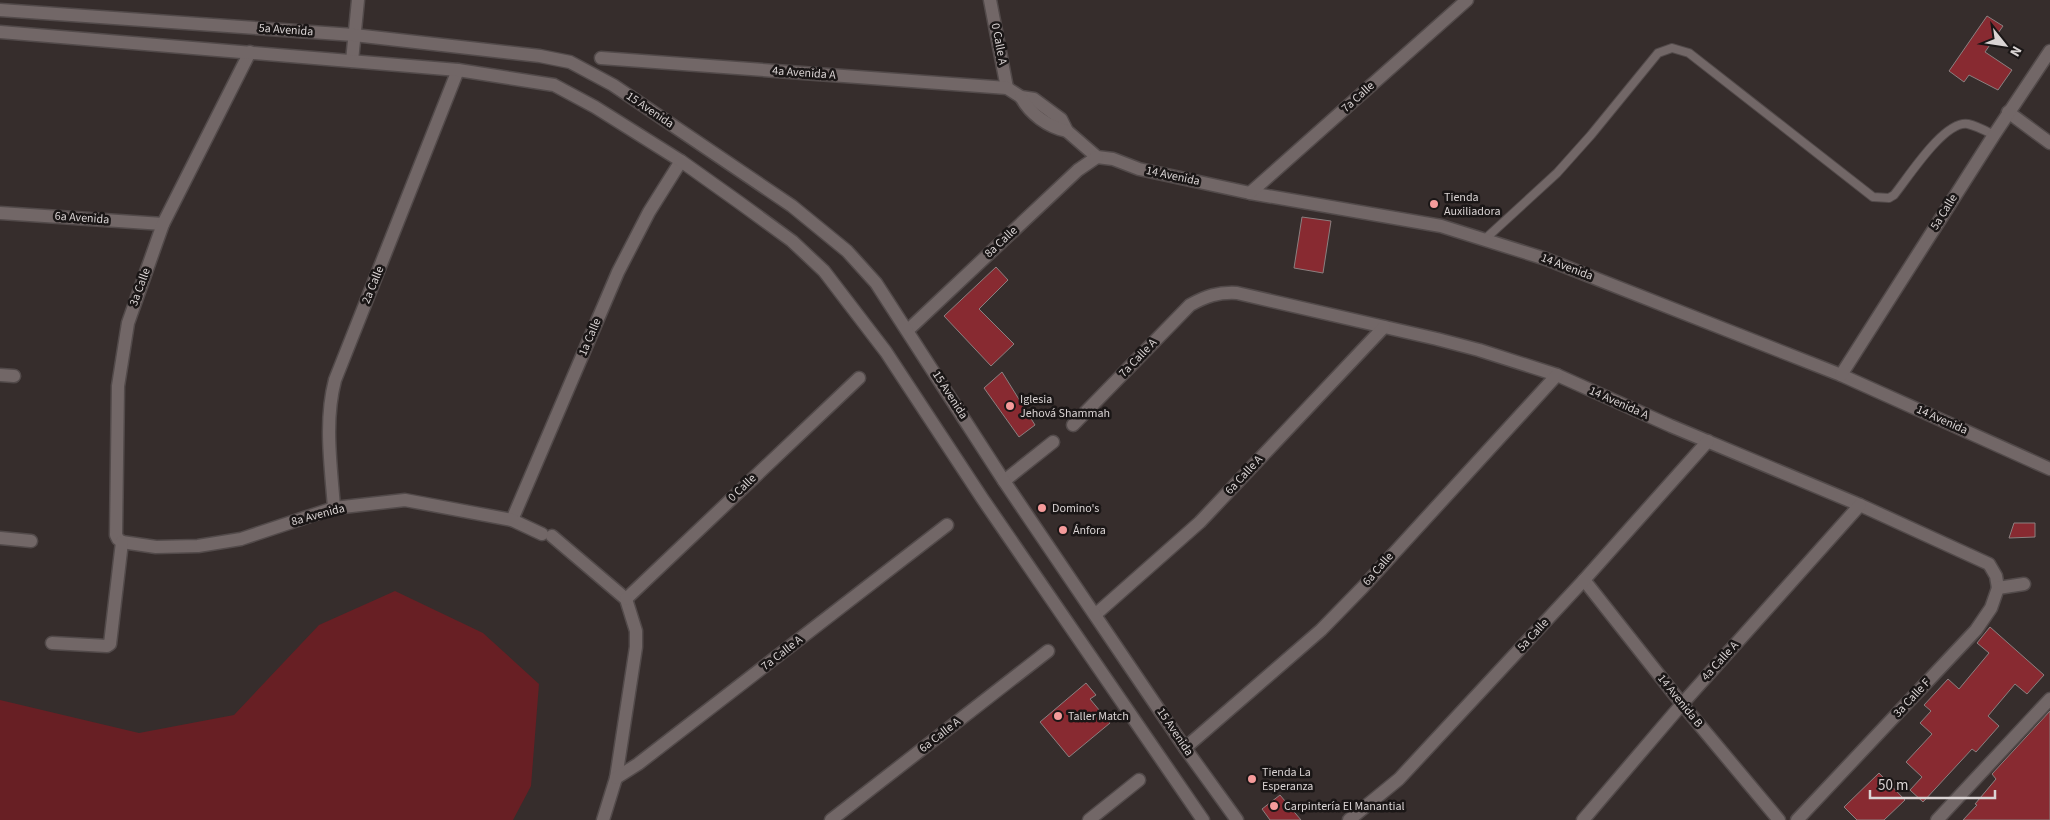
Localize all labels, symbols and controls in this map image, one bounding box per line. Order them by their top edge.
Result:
street label: 5a Avenida [258,20,314,40]
north arrow [1980,20,2030,70]
street label: 0 Calle A [987,22,1011,67]
text: N [2004,42,2026,60]
street label: 4a Avenida A [772,62,837,84]
street label: 7a Calle [1338,77,1378,116]
street label: 15 Avenida [623,88,677,132]
street label: 14 Avenida [1145,162,1201,190]
place label: Tienda Auxiliadora [1444,189,1500,220]
street label: 5a Calle [1926,191,1962,233]
marker: Tienda Auxiliadora [1428,198,1440,210]
street label: 6a Avenida [54,208,110,228]
street label: 8a Calle [981,222,1021,262]
street label: 14 Avenida [1539,249,1595,285]
street label: 2a Calle [358,264,388,306]
street label: 3a Calle [125,266,155,308]
street label: 1a Calle [574,316,606,358]
street label: 7a Calle A [1115,334,1161,381]
street label: 15 Avenida [928,368,972,422]
street label: 14 Avenida A [1587,382,1652,424]
place label: Iglesia Jehová Shammah [1020,391,1110,422]
marker: Iglesia Jehová Shammah [1004,400,1016,412]
street label: 14 Avenida [1914,401,1970,439]
street label: 6a Calle A [1221,451,1267,498]
street label: 0 Calle [724,470,760,506]
street label: 8a Avenida [289,500,347,530]
place label: Domino's [1052,500,1099,517]
marker: Domino's [1036,502,1048,514]
place label: Ánfora [1073,522,1106,539]
marker: Ánfora [1057,524,1069,536]
street label: 6a Calle [1359,549,1397,589]
street label: 5a Calle [1513,615,1553,655]
street label: 7a Calle A [758,631,807,675]
street label: 4a Calle A [1698,637,1743,685]
street label: 14 Avenida B [1653,671,1707,731]
street label: 3a Calle F [1890,675,1935,721]
street label: 15 Avenida [1153,705,1197,759]
place label: Taller Match [1068,708,1129,725]
marker: Taller Match [1052,710,1064,722]
street label: 6a Calle A [916,713,965,757]
place label: Tienda La Esperanza [1262,764,1313,795]
scale bar [1870,768,1995,800]
marker: Tienda La Esperanza [1246,773,1258,785]
text: 50 m [1878,775,1908,796]
place label: Carpintería El Manantial [1284,798,1405,815]
marker: Carpintería El Manantial [1268,800,1280,812]

